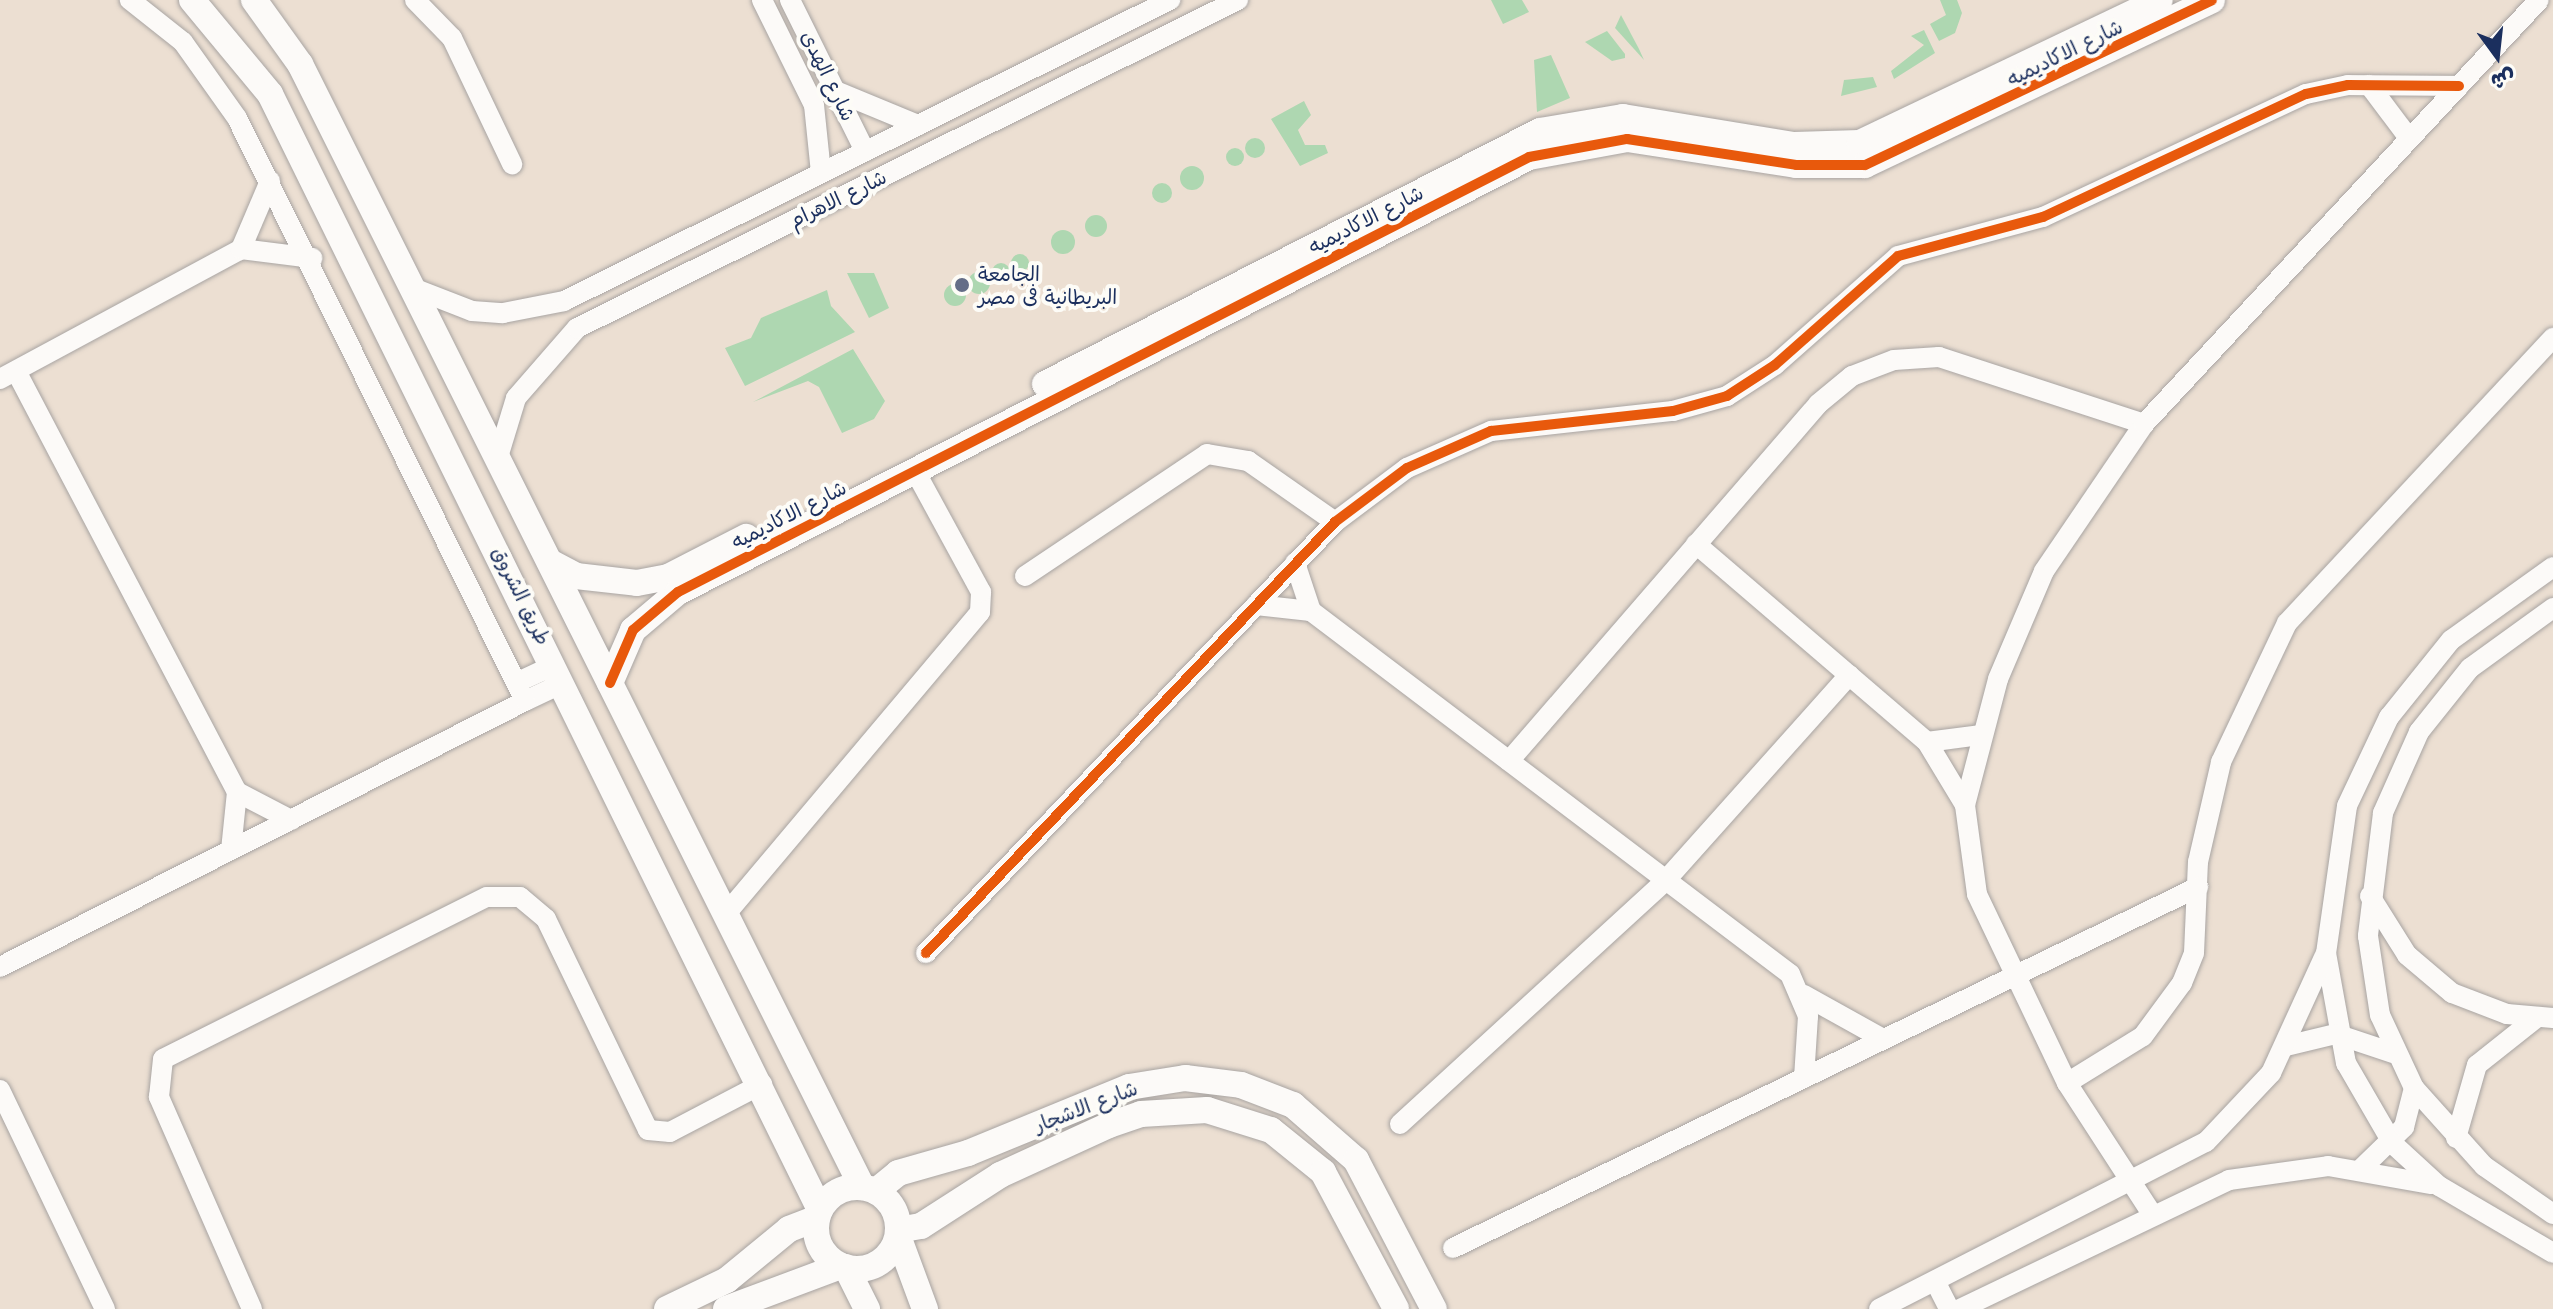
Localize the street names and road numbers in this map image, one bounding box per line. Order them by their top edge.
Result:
street label: شارع الاكاديميه [2003,15,2127,91]
street label: شارع الهدى [796,27,860,125]
street label: شارع الاهرام [785,165,891,233]
street label: شارع الاكاديميه [1304,181,1428,259]
street label: شارع الاكاديميه [727,476,851,554]
street label: طريق الشروق [487,543,555,649]
street label: شارع الاشجار [1031,1076,1141,1138]

